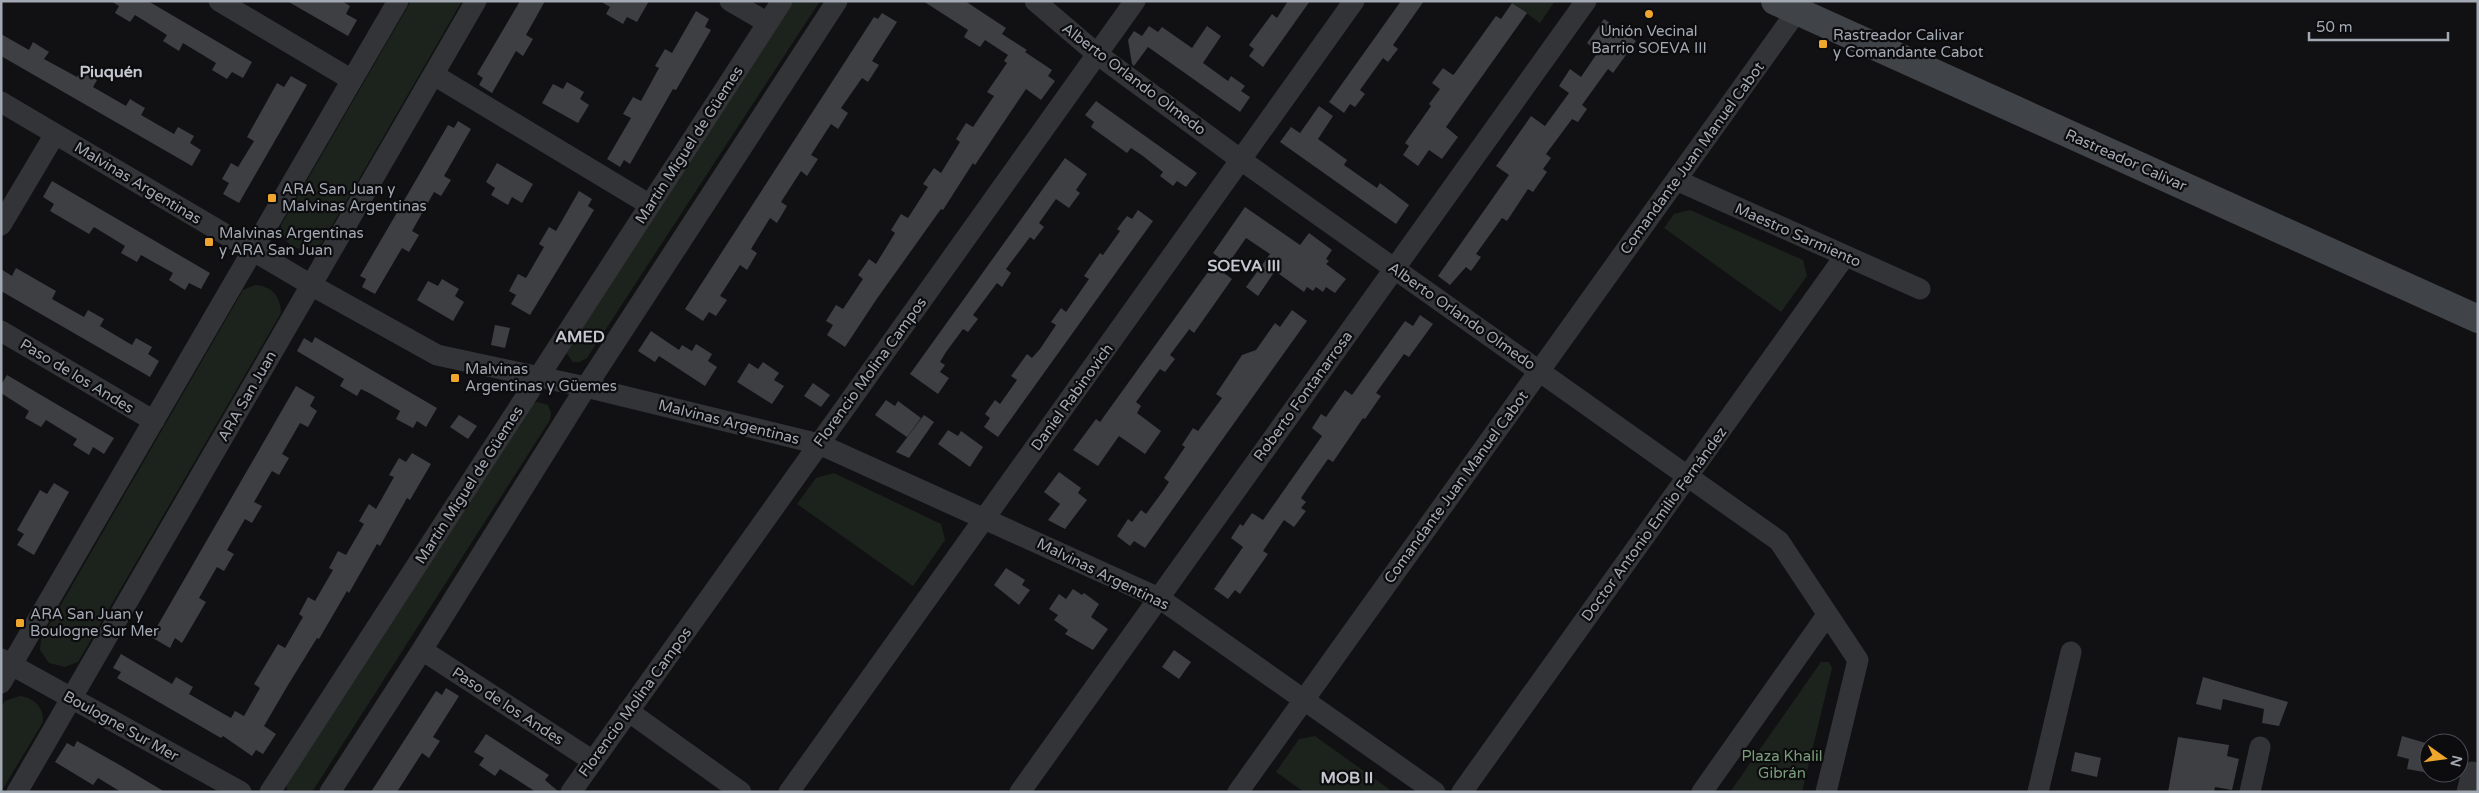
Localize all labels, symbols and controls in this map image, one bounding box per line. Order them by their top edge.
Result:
marker: Unión Vecinal Barrio SOEVA III [1643,8,1655,20]
scale bar [2309,10,2448,42]
text: 50 m [2316,18,2353,36]
street label: Alberto Orlando Olmedo [1059,19,1209,139]
place label: Unión Vecinal Barrio SOEVA III [1591,22,1707,57]
place label: Rastreador Calivar y Comandante Cabot [1833,26,1984,61]
marker: Rastreador Calivar y Comandante Cabot [1817,38,1829,50]
street label: Comandante Juan Manuel Cabot [1616,58,1768,258]
district label: Piuquén [80,62,143,82]
street label: Martín Miguel de Güemes [631,63,747,227]
street label: Rastreador Calivar [2062,125,2190,195]
street label: Malvinas Argentinas [71,138,205,228]
place label: ARA San Juan y Malvinas Argentinas [282,180,427,215]
marker: ARA San Juan y Malvinas Argentinas [266,192,278,204]
street label: Maestro Sarmiento [1732,199,1864,271]
place label: Malvinas Argentinas y ARA San Juan [219,224,364,259]
marker: Malvinas Argentinas y ARA San Juan [203,236,215,248]
district label: SOEVA III [1207,256,1281,276]
street label: Alberto Orlando Olmedo [1385,258,1539,374]
street label: Florencio Molina Campos [810,294,930,450]
district label: AMED [555,327,605,347]
street label: Roberto Fontanarrosa [1250,327,1356,465]
street label: Paso de los Andes [17,335,137,417]
street label: Daniel Rabinovich [1027,340,1117,454]
street label: ARA San Juan [214,348,280,444]
place label: Malvinas Argentinas y Güemes [465,360,617,395]
marker: Malvinas Argentinas y Güemes [449,372,461,384]
street label: Comandante Juan Manuel Cabot [1380,387,1532,587]
street label: Malvinas Argentinas [657,396,801,448]
street label: Martín Miguel de Güemes [411,403,527,567]
street label: Doctor Antonio Emilio Fernández [1577,423,1731,625]
street label: Malvinas Argentinas [1034,534,1172,614]
place label: ARA San Juan y Boulogne Sur Mer [30,605,159,640]
marker: ARA San Juan y Boulogne Sur Mer [14,617,26,629]
street label: Florencio Molina Campos [575,624,695,780]
street label: Paso de los Andes [449,663,567,749]
street label: Boulogne Sur Mer [60,687,182,765]
north arrow [2419,733,2469,783]
park label: Plaza Khalil Gibrán [1742,747,1822,782]
text: N [2447,754,2466,769]
district label: MOB II [1321,768,1373,788]

